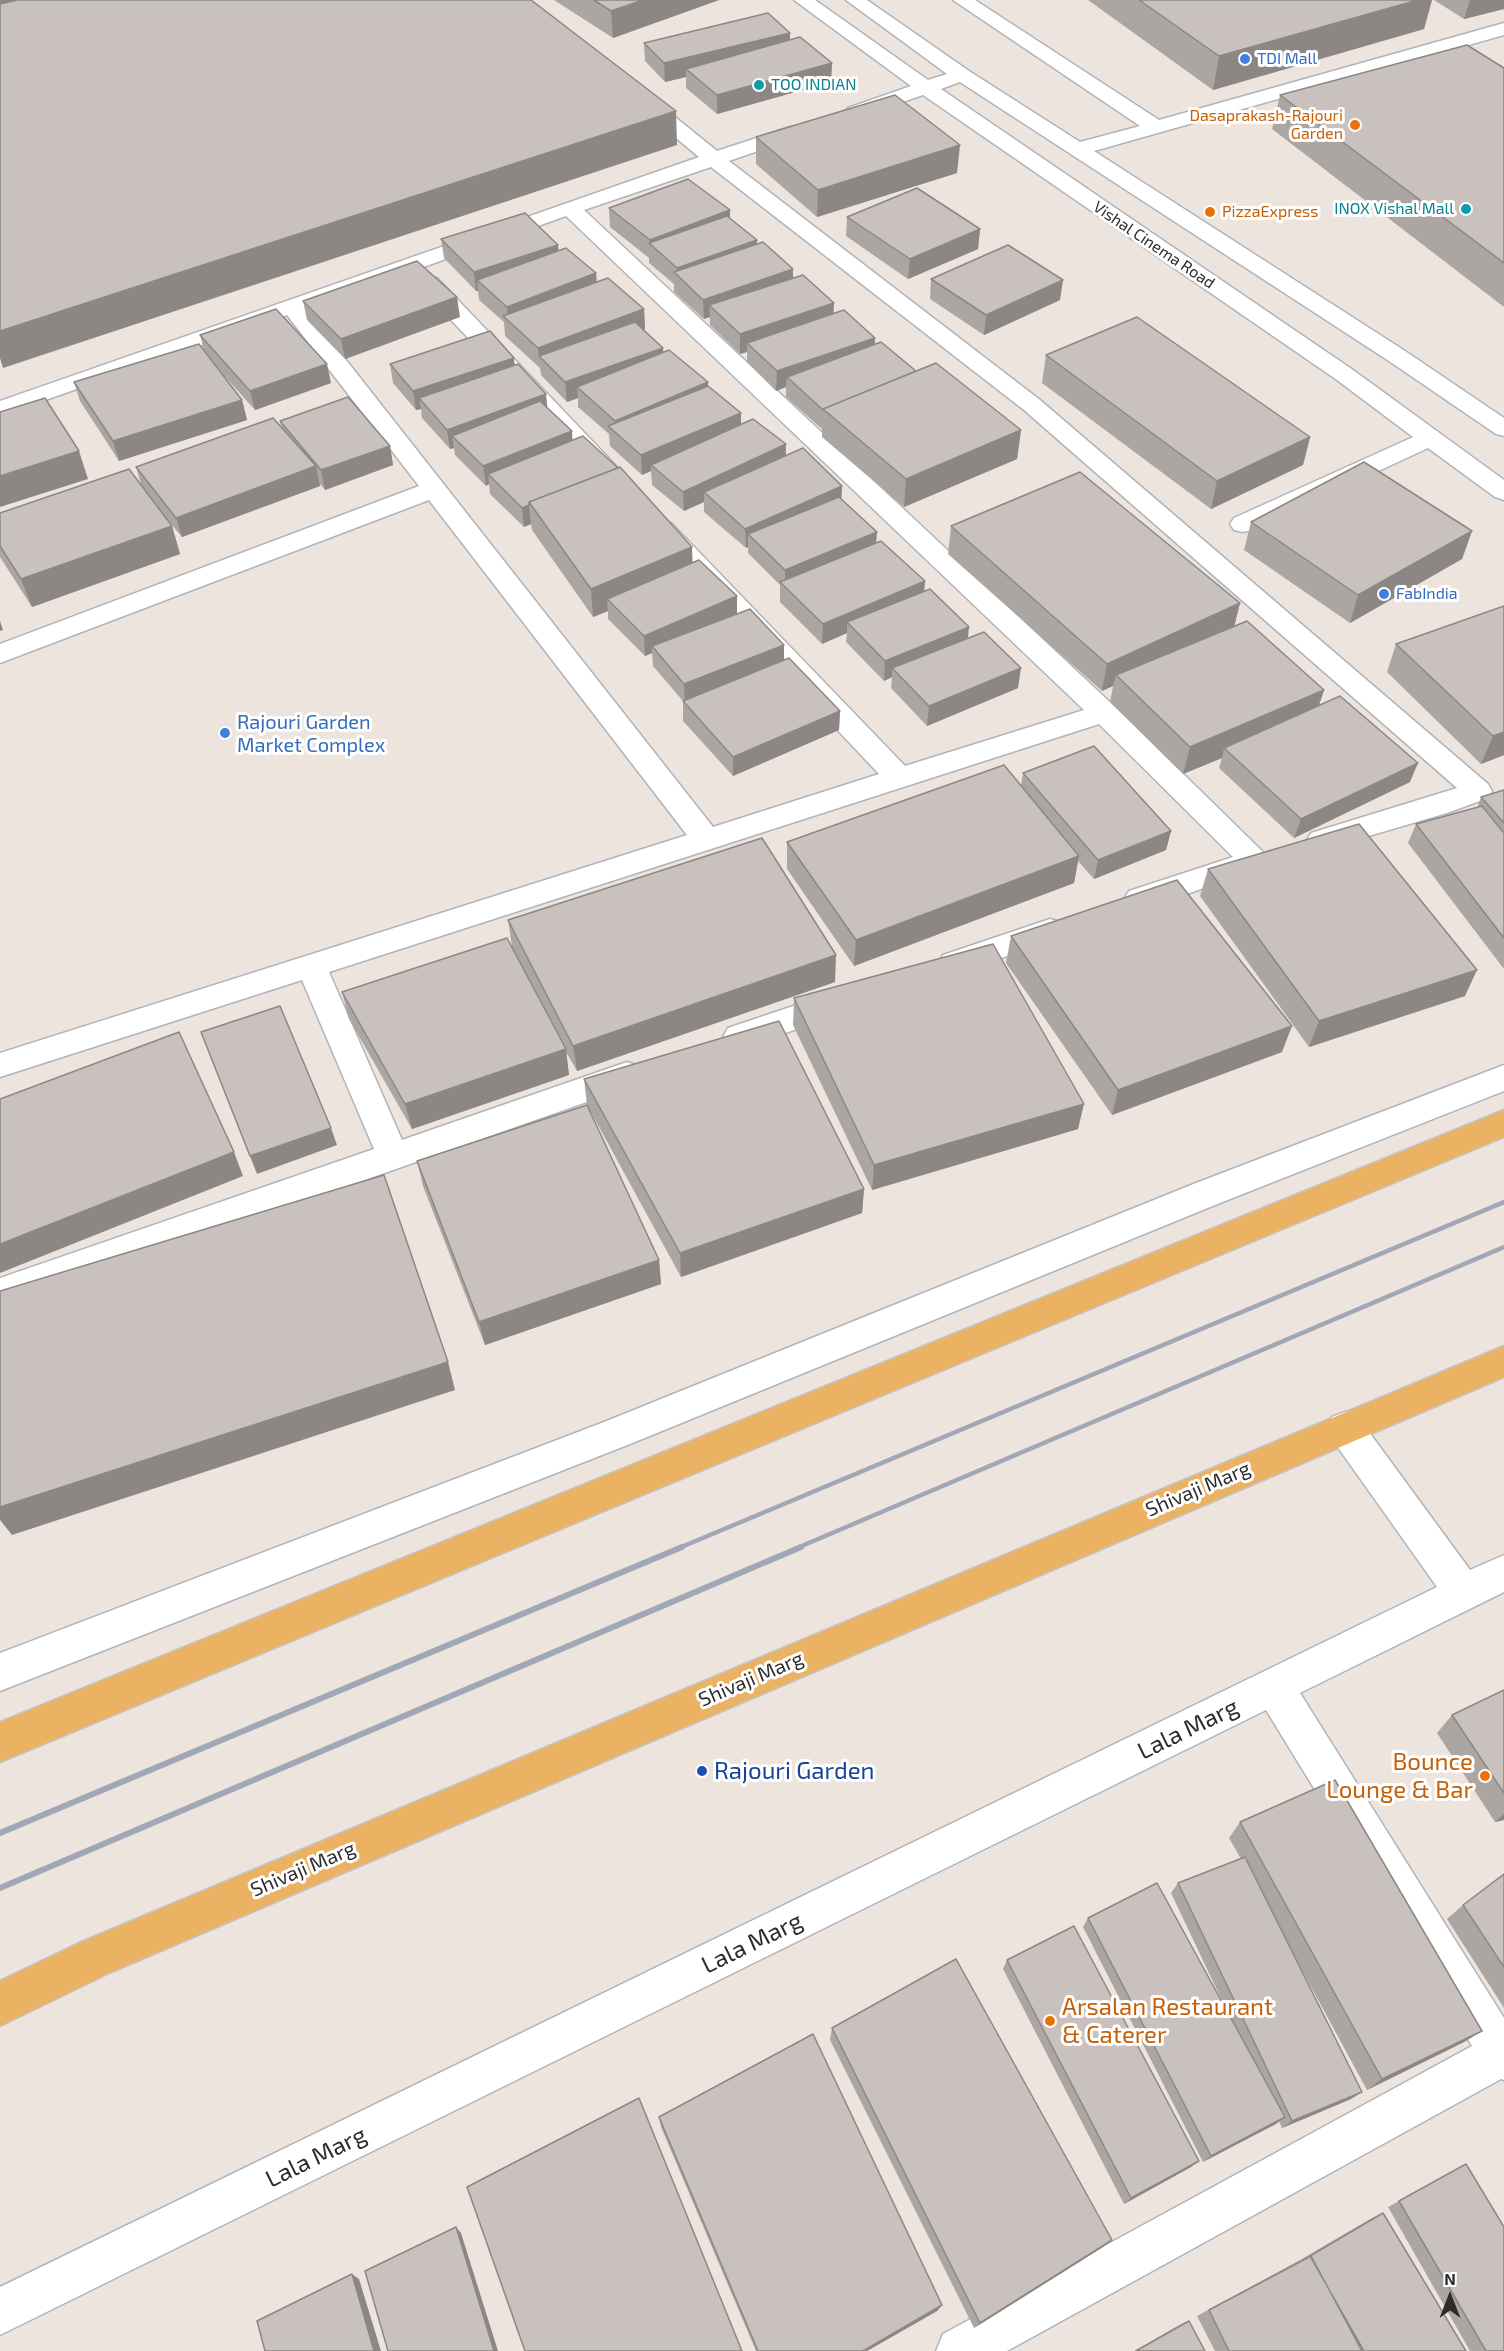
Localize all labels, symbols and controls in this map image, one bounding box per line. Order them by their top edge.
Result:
place label: TDI Mall [1257,49,1317,69]
marker: TDI Mall [1238,52,1252,66]
place label: TOO INDIAN [771,75,857,95]
marker: TOO INDIAN [752,78,766,92]
place label: Dasaprakash-Rajouri Garden [1189,106,1343,144]
marker: Dasaprakash-Rajouri Garden [1348,118,1362,132]
street label: Vishal Cinema Road [1090,197,1218,293]
place label: INOX Vishal Mall [1334,199,1454,219]
place label: PizzaExpress [1222,202,1318,222]
marker: INOX Vishal Mall [1459,202,1473,216]
marker: PizzaExpress [1203,205,1217,219]
place label: FabIndia [1396,584,1458,604]
marker: FabIndia [1377,587,1391,601]
place label: Rajouri Garden Market Complex [237,710,385,757]
marker: Rajouri Garden Market Complex [218,726,232,740]
street label: Shivaji Marg [1142,1456,1254,1522]
street label: Shivaji Marg [695,1646,807,1712]
street label: Lala Marg [1133,1692,1243,1766]
place label: Bounce Lounge & Bar [1326,1748,1473,1804]
place label: Rajouri Garden [714,1757,874,1785]
marker: Rajouri Garden [695,1764,709,1778]
marker: Bounce Lounge & Bar [1478,1769,1492,1783]
street label: Shivaji Marg [247,1836,359,1902]
street label: Lala Marg [697,1906,807,1980]
place label: Arsalan Restaurant & Caterer [1062,1993,1273,2049]
marker: Arsalan Restaurant & Caterer [1043,2014,1057,2028]
street label: Lala Marg [261,2120,371,2194]
north arrow [1420,2267,1480,2327]
text: N [1444,2269,1456,2288]

